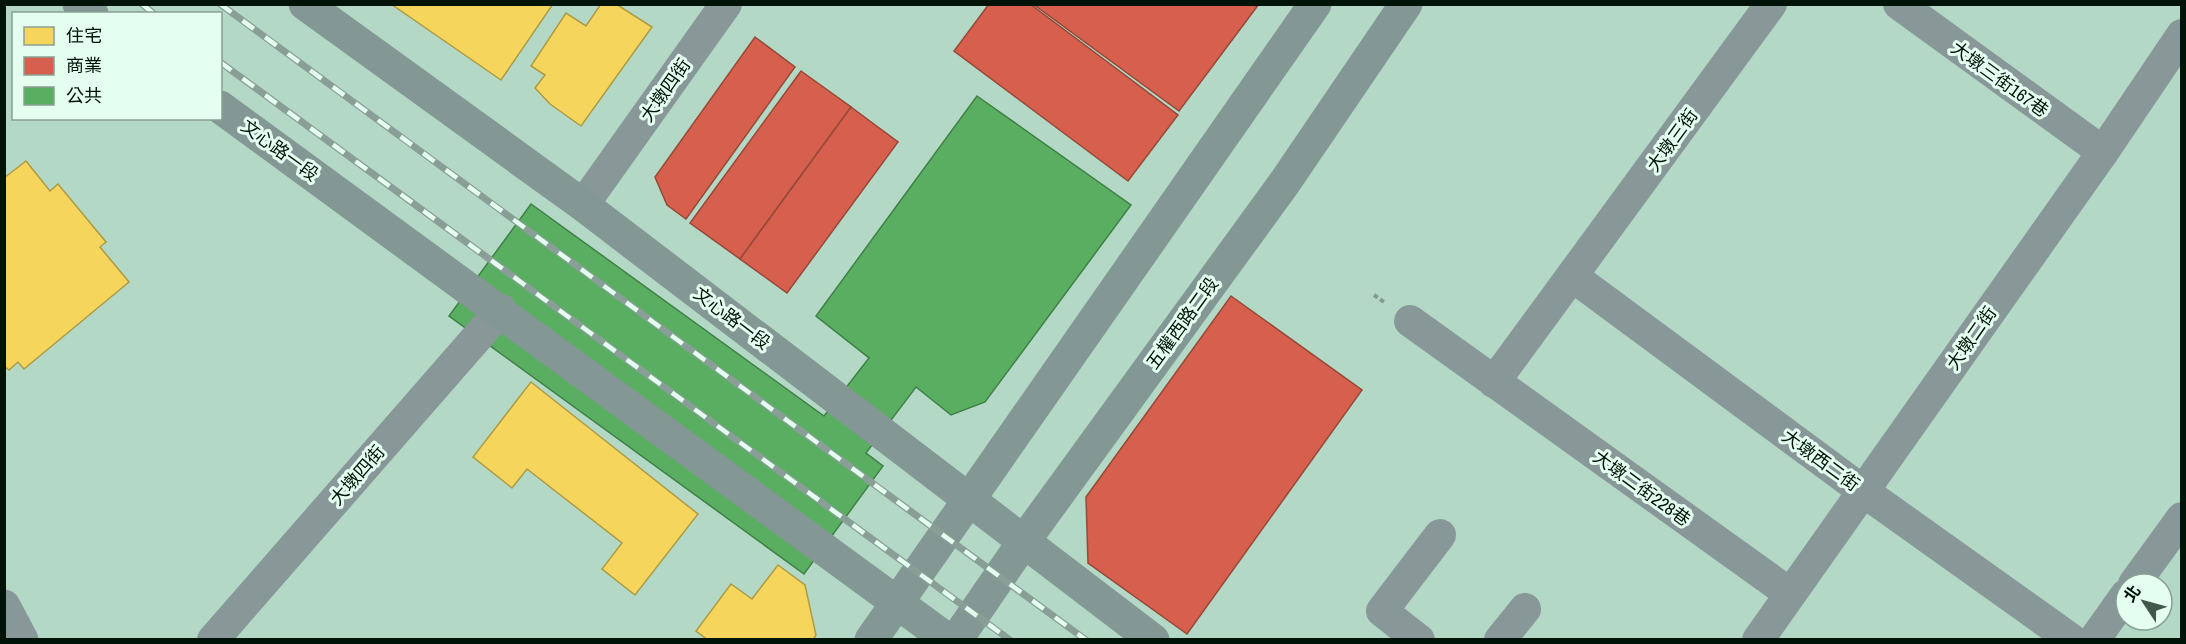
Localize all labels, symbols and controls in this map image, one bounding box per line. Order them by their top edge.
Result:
legend [12,12,222,120]
text: 住宅 [66,23,102,48]
street label: 大墩三街167巷 [1946,35,2054,123]
text: 商業 [66,53,102,78]
street label: 大墩四街 [634,53,696,127]
text: 公共 [66,83,102,108]
street label: 大墩三街 [1641,104,1703,176]
street label: 文心路一段 [236,113,324,187]
street label: 五權西路二段 [1140,272,1224,374]
street label: 文心路一段 [689,281,775,355]
street label: 大墩二街 [1940,301,2002,375]
street label: 大墩西二街 [1777,423,1865,497]
street label: 大墩四街 [324,440,390,510]
street label: 大墩二街228巷 [1588,444,1696,532]
north arrow [2114,572,2174,632]
text: 北 [2118,580,2145,606]

